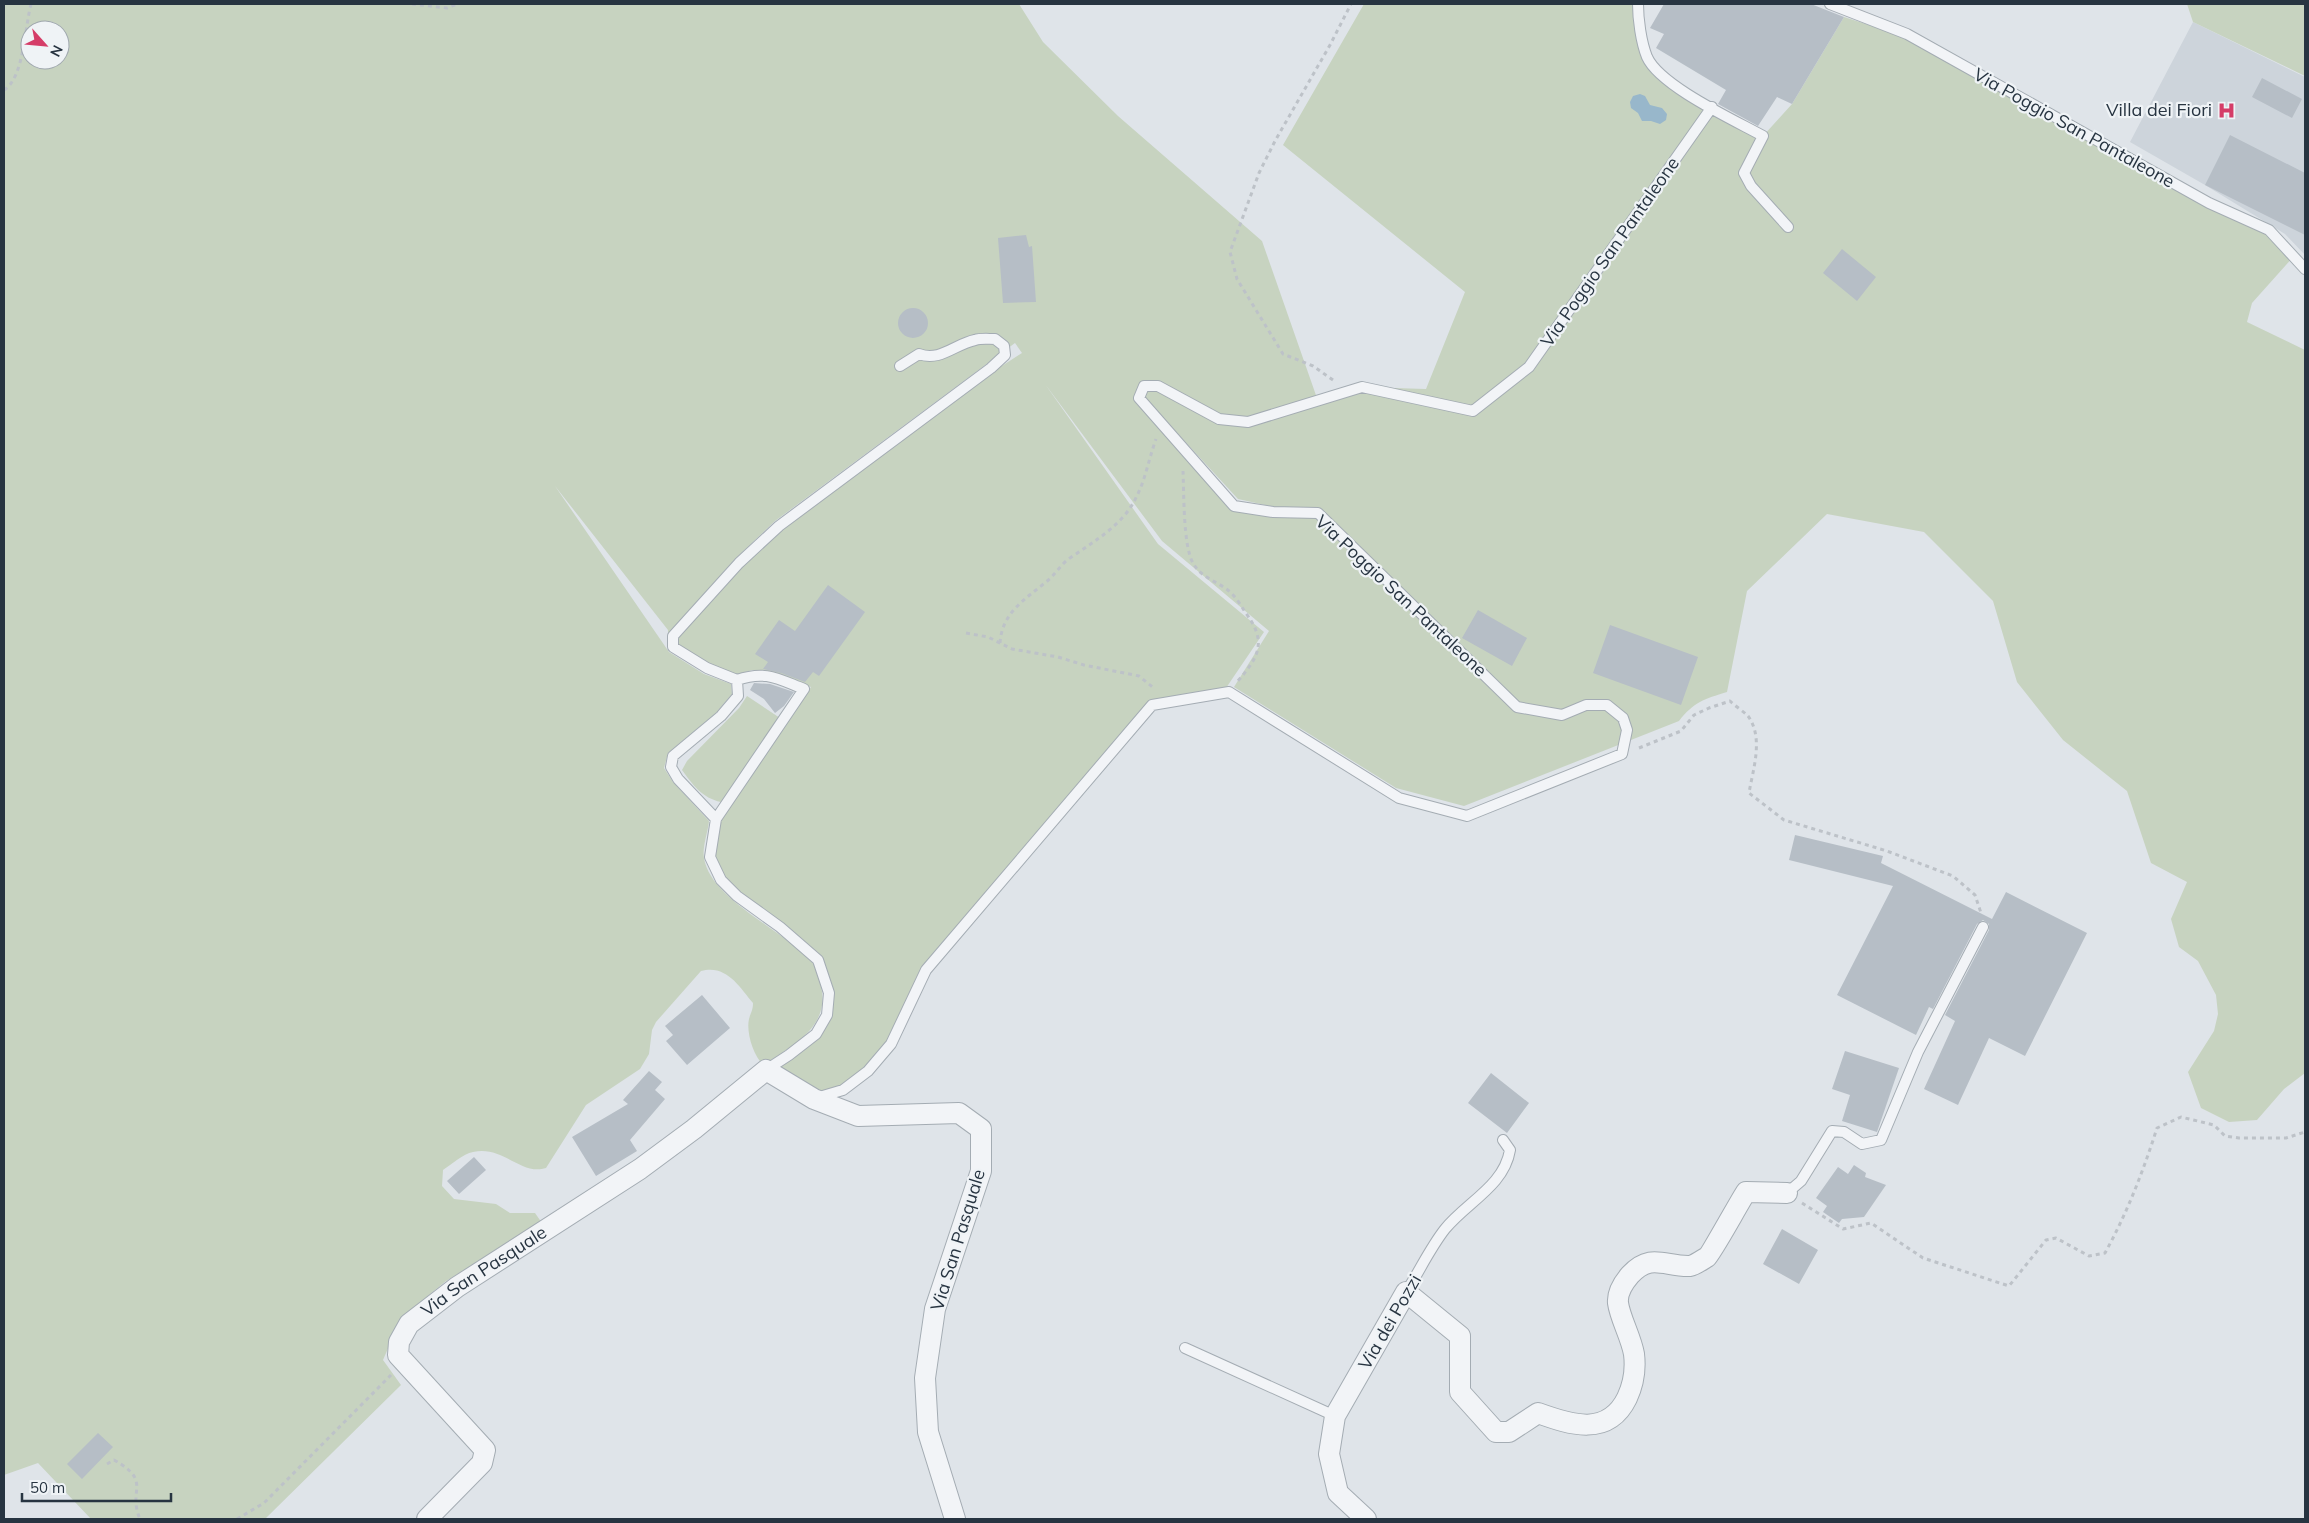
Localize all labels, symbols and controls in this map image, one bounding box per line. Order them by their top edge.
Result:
north arrow [20,20,70,70]
text: N [46,42,67,60]
street label: Via Poggio San Pantaleone [1970,63,2179,193]
place label: Villa dei Fiori [2106,98,2212,121]
hospital icon: Villa dei Fiori [2216,100,2236,120]
street label: Via Poggio San Pantaleone [1535,152,1684,351]
street label: Via Poggio San Pantaleone [1311,510,1492,681]
street label: Via San Pasquale [925,1166,990,1313]
street label: Via San Pasquale [416,1220,551,1322]
street label: Via dei Pozzi [1353,1270,1426,1374]
scale bar [22,1470,171,1502]
text: 50 m [30,1478,65,1497]

